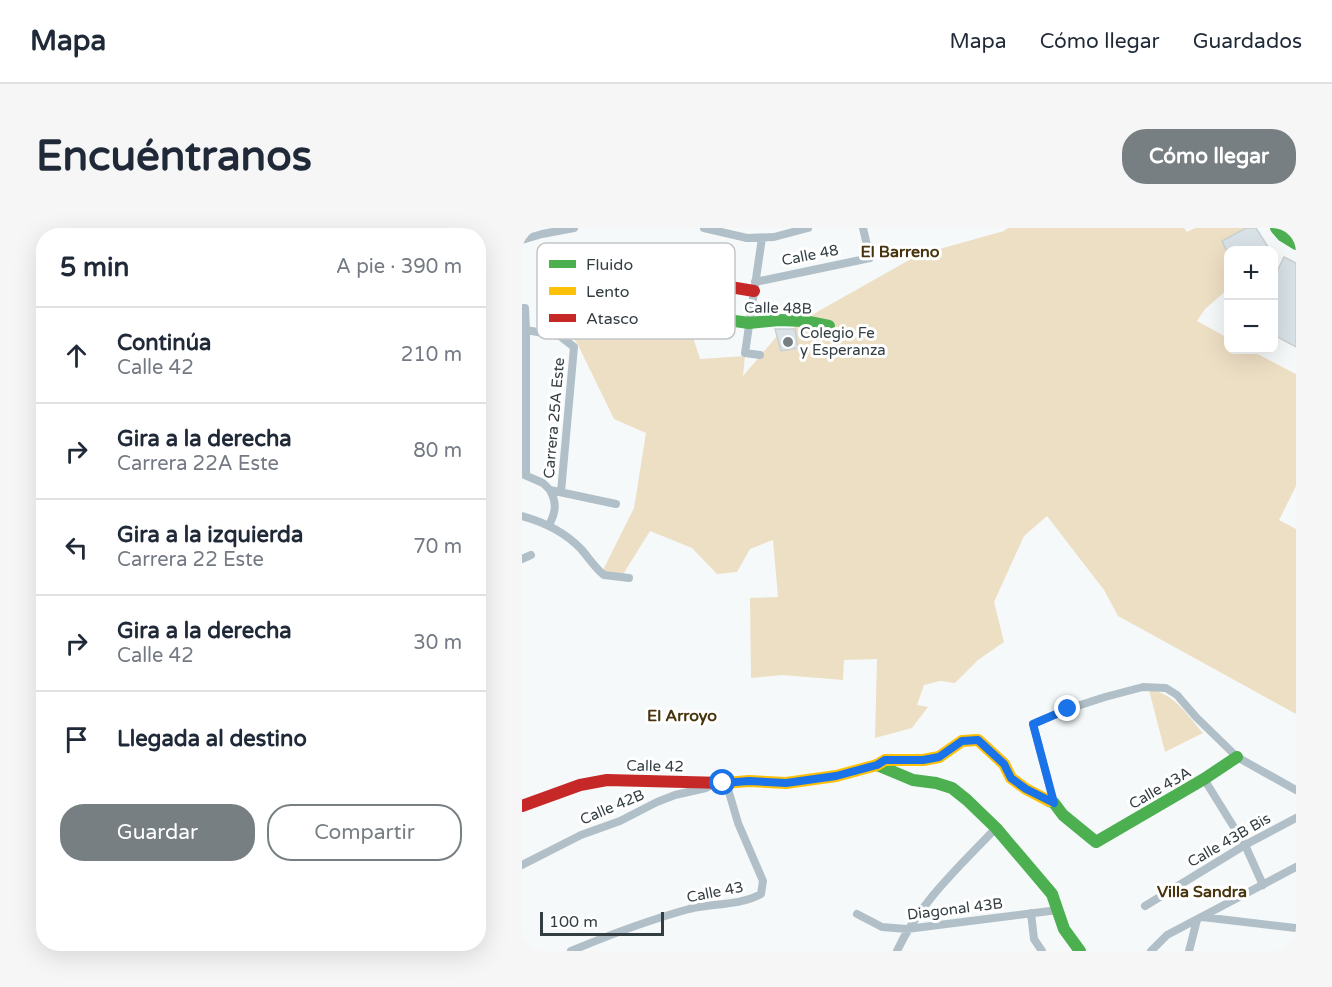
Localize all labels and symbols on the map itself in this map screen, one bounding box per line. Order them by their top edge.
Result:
street label: Calle 48 [780,241,840,269]
district label: El Barreno [861,242,940,262]
legend [537,243,735,339]
text: Fluido [586,255,633,275]
text: Lento [586,282,630,302]
street label: Calle 48B [744,298,812,318]
text: Atasco [586,309,639,329]
place label: Colegio Fe y Esperanza [800,324,886,359]
marker: Colegio Fe y Esperanza [781,335,795,349]
street label: Carrera 25A Este [540,357,568,479]
route end [1054,695,1080,721]
district label: El Arroyo [647,706,717,726]
street label: Calle 42 [626,756,684,776]
street label: Calle 43A [1126,763,1194,813]
route start [709,769,735,795]
street label: Calle 42B [577,785,647,829]
street label: Calle 43B Bis [1184,809,1274,871]
street label: Calle 43 [685,878,745,906]
district label: Villa Sandra [1157,882,1247,902]
street label: Diagonal 43B [906,894,1004,924]
scale bar [540,909,664,936]

